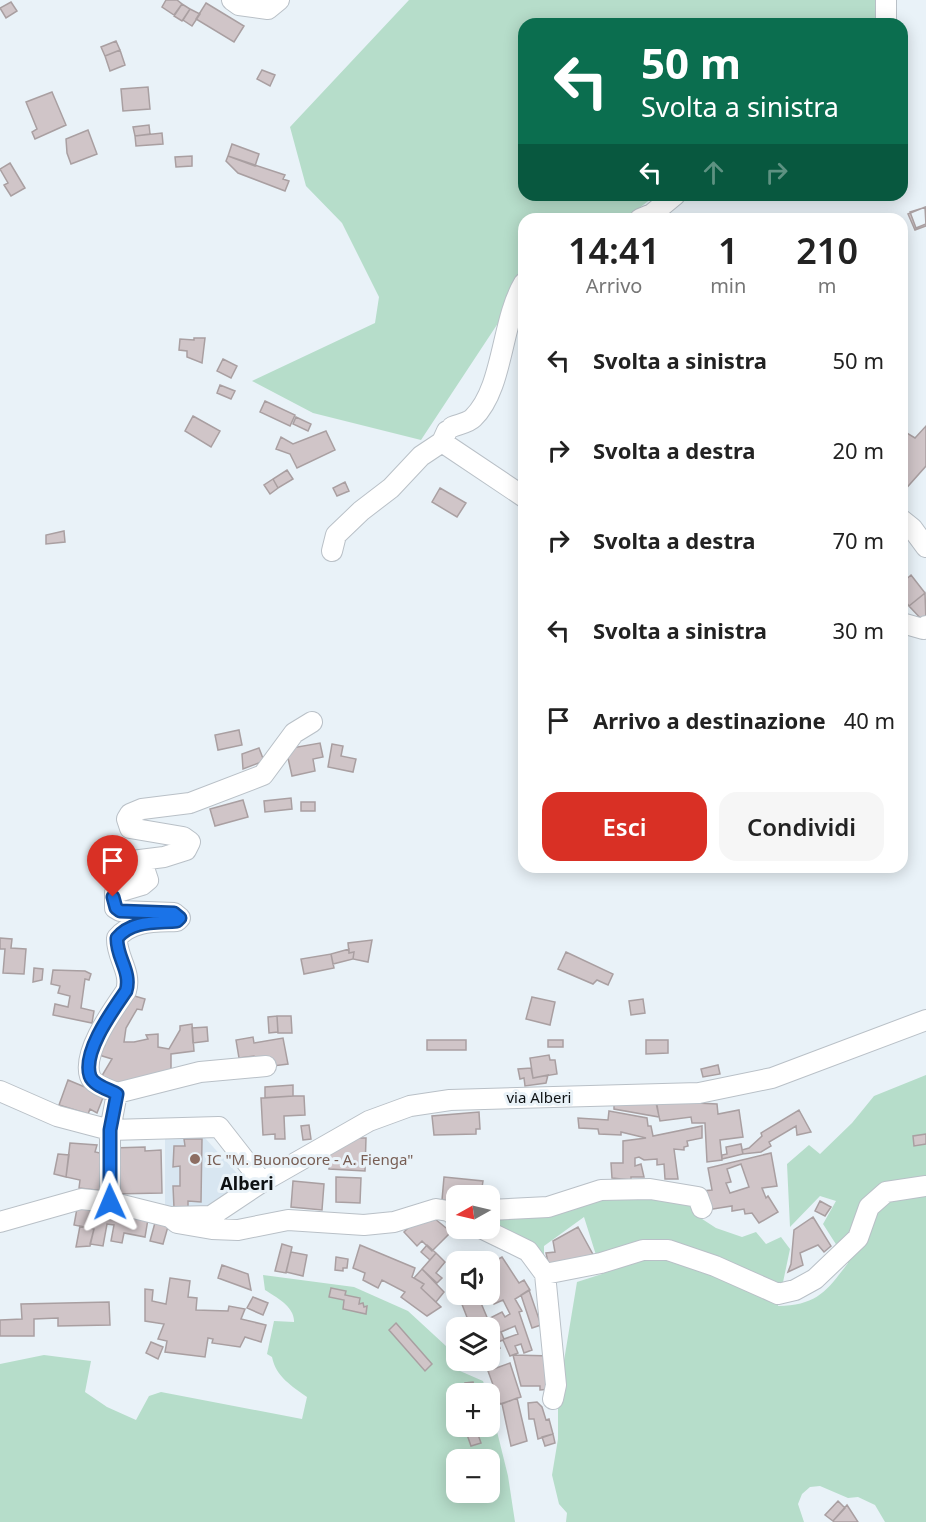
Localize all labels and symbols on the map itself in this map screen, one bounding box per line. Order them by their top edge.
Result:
pin [87,835,138,897]
street label: via Alberi [506,1087,572,1107]
place label: IC "M. Buonocore - A. Fienga" [207,1149,413,1169]
marker: IC "M. Buonocore - A. Fienga" [188,1152,202,1166]
position arrow [78,1170,142,1234]
district label: Alberi [220,1171,274,1195]
north arrow [446,1185,500,1239]

